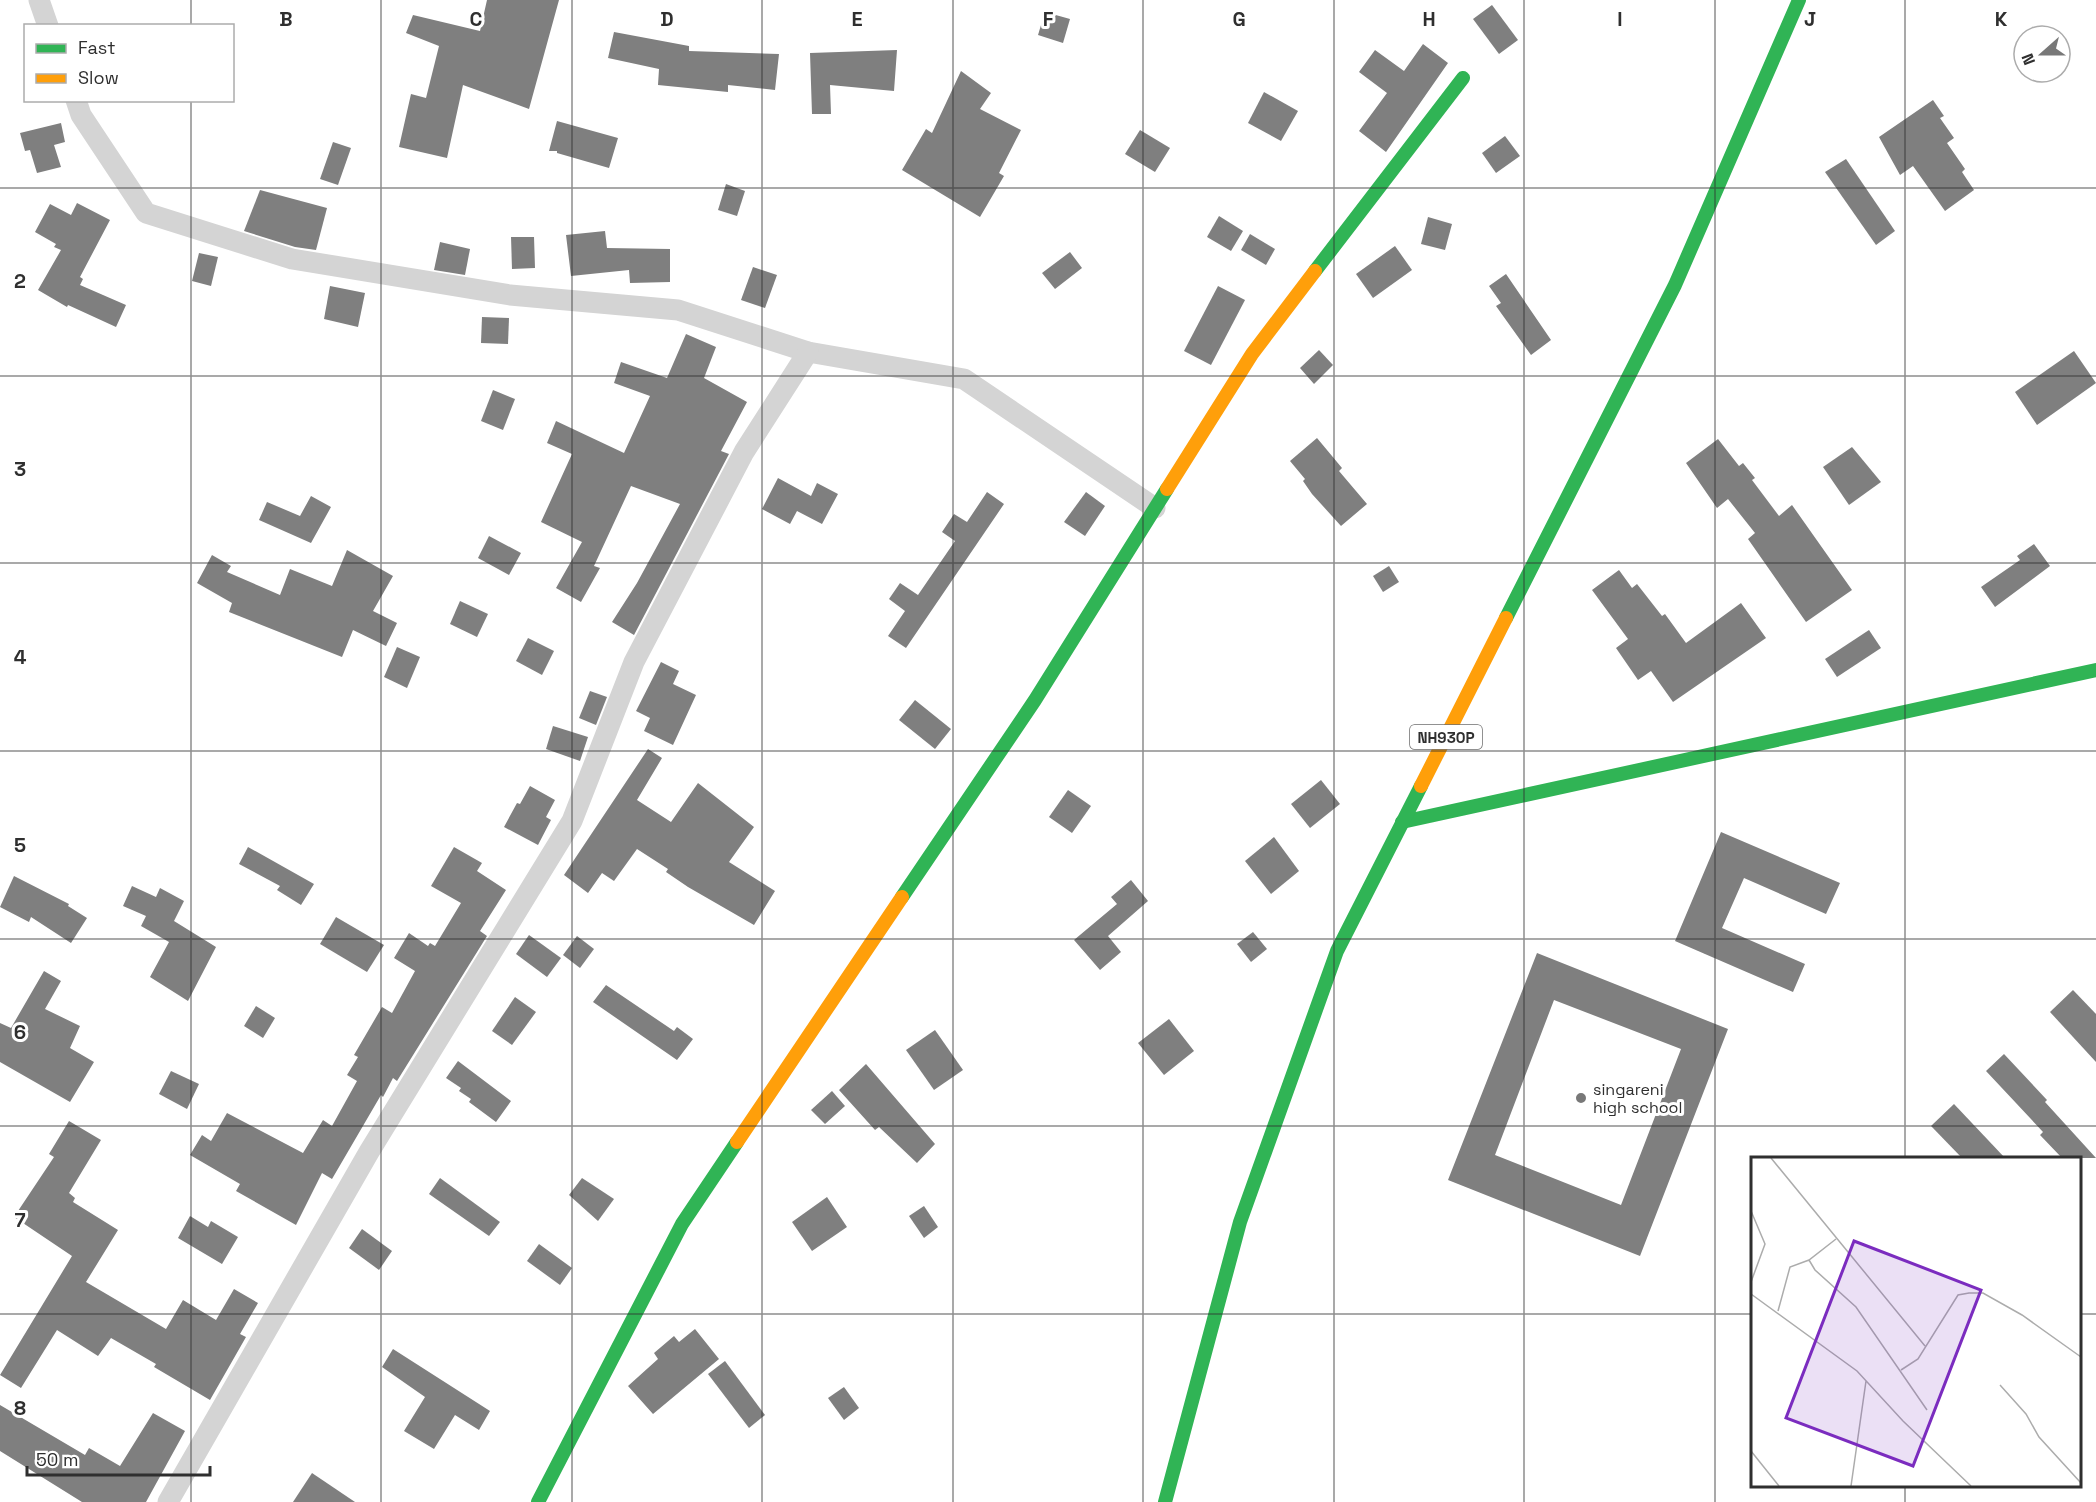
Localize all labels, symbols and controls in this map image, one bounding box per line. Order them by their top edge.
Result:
text: B [279,6,293,32]
text: C [470,6,483,32]
text: D [660,6,674,32]
text: E [851,6,863,32]
text: F [1043,6,1054,32]
text: G [1232,6,1246,32]
text: H [1422,6,1436,32]
text: I [1617,6,1623,32]
text: J [1804,6,1816,32]
text: K [1995,6,2008,32]
legend [24,24,234,102]
north arrow [2012,24,2072,84]
text: Fast [78,36,115,59]
text: N [2017,50,2040,68]
text: Slow [78,66,119,89]
text: 2 [14,268,26,294]
text: 3 [14,456,26,482]
text: 4 [14,644,27,670]
road number: NH930P [1410,725,1482,749]
text: 5 [14,832,26,858]
text: 6 [14,1019,26,1045]
place label: singareni high school [1593,1079,1682,1118]
marker: singareni high school [1574,1091,1588,1105]
inset map [1751,1157,2081,1487]
text: 7 [14,1207,26,1233]
text: 8 [14,1395,26,1421]
scale bar [27,1439,210,1477]
text: 50 m [36,1448,78,1471]

